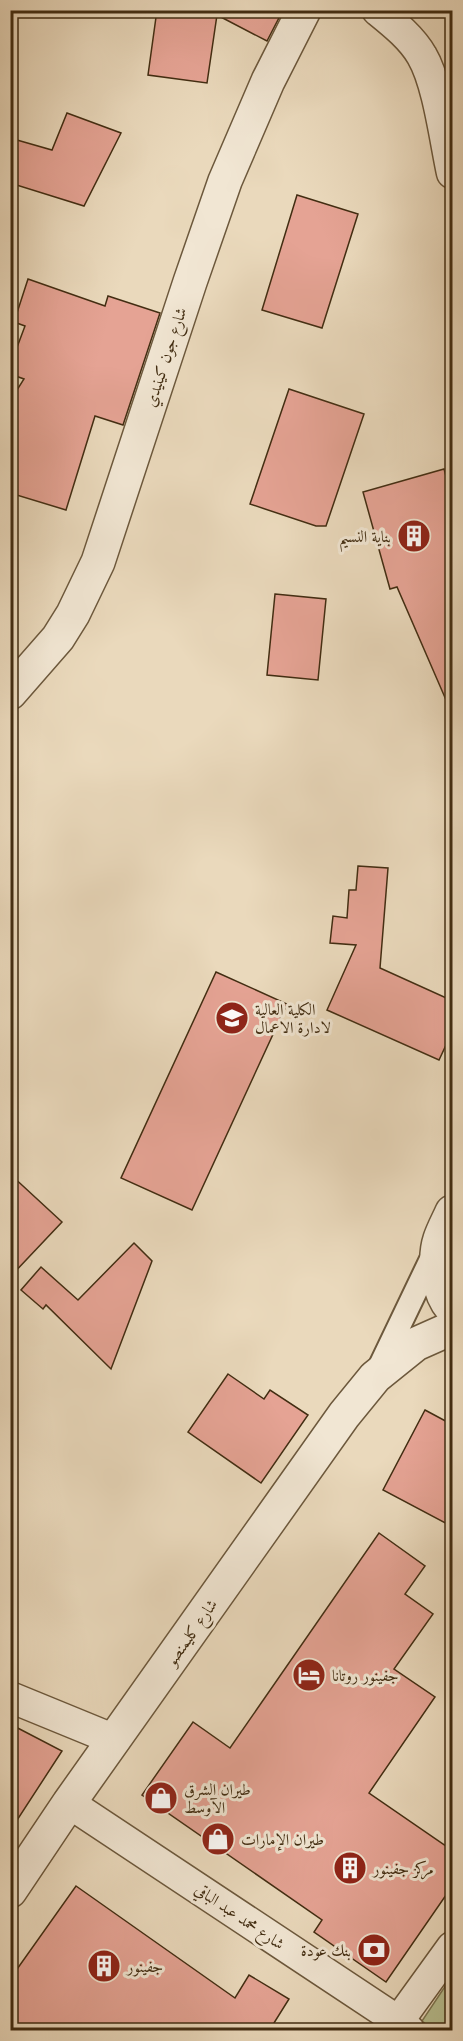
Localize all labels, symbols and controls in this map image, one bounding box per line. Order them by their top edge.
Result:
street label: شارع جون كينيدي [140,305,194,411]
building icon: بناية النسيم [396,518,432,554]
place label: بناية النسيم [339,526,391,553]
place label: الكلية العالية لادارة الاعمال [255,999,331,1037]
school or university icon: الكلية العالية لادارة الاعمال [214,1000,250,1036]
street label: شارع كليمنصو [160,1595,224,1673]
hotel icon: جفينور روتانا [291,1657,327,1693]
place label: جفينور روتانا [332,1665,399,1686]
place label: طيران الشرق الآوسط [184,1779,251,1817]
shop icon: طيران الشرق الآوسط [143,1780,179,1816]
shop icon: طيران الإمارات [200,1821,236,1857]
place label: طيران الإمارات [241,1829,324,1851]
building icon: مركز جفينور [332,1850,368,1886]
place label: مركز جفينور [371,1858,434,1880]
street label: شارع محمد عبد الباقي [189,1879,289,1957]
bank icon: بنك عودة [356,1932,392,1968]
place label: بنك عودة [301,1940,351,1961]
building icon: جفينور [86,1948,122,1984]
place label: جفينور [125,1956,163,1977]

